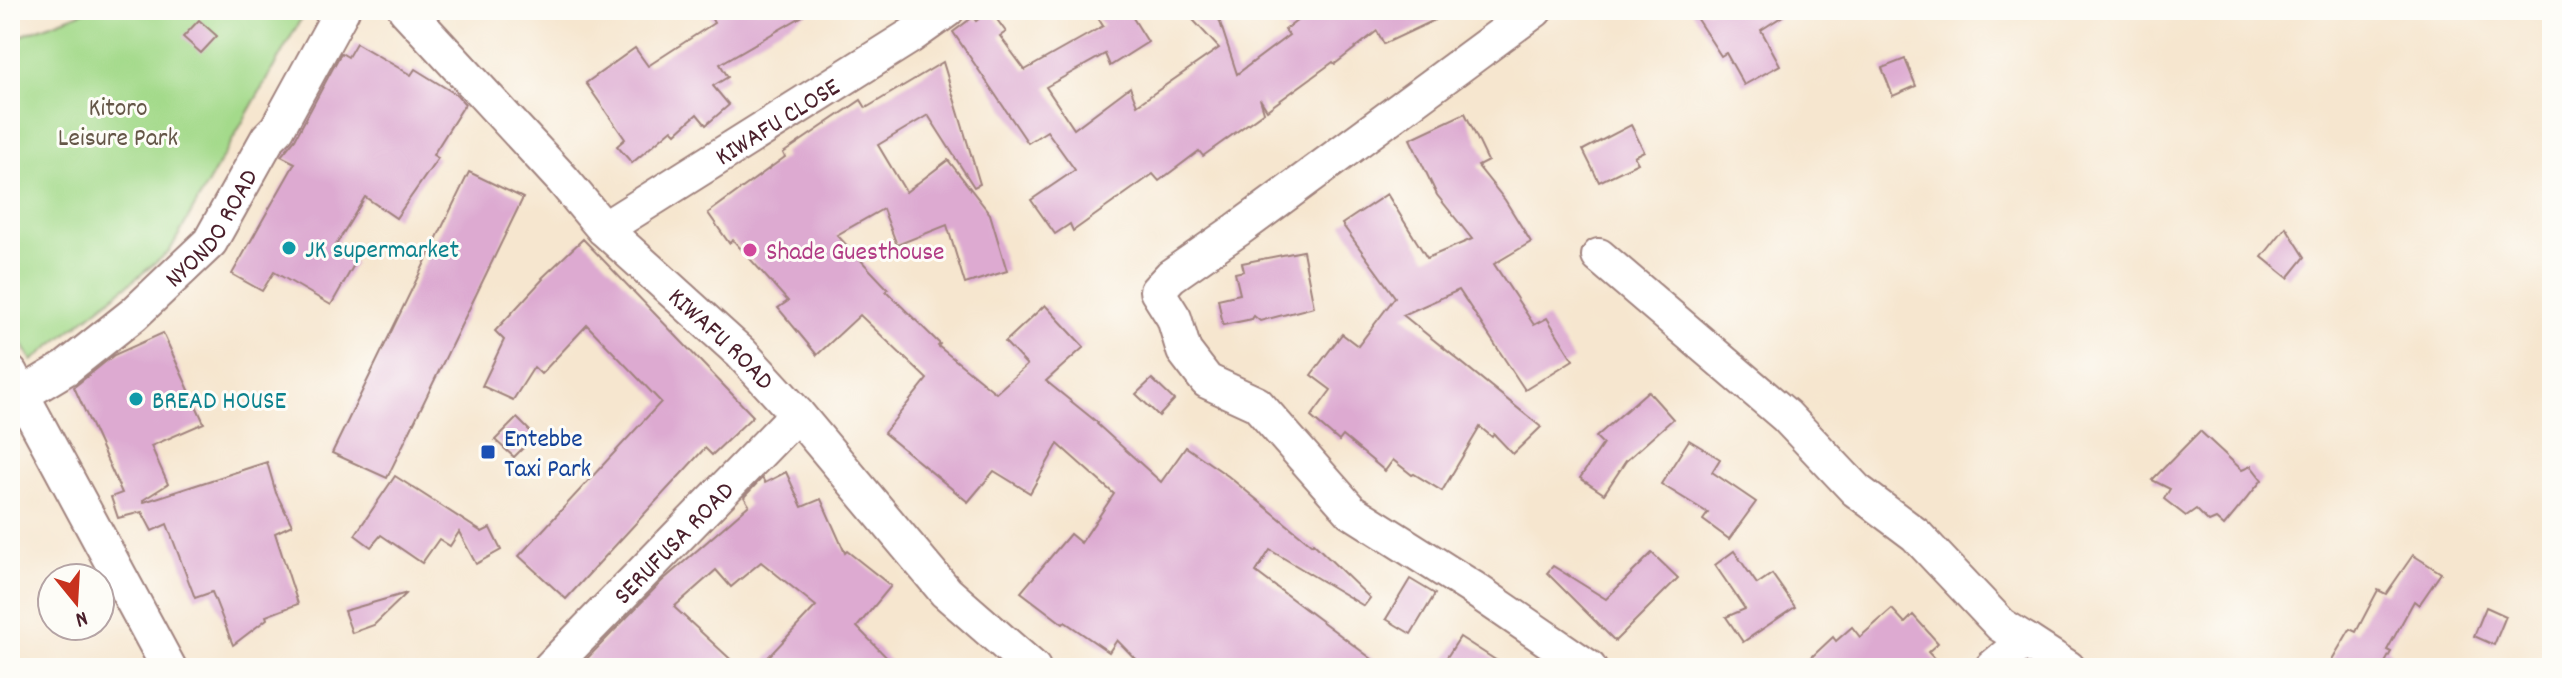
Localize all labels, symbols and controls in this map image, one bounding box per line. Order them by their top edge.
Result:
street label: KIWAFU CLOSE [709,70,848,177]
park label: Kitoro Leisure Park [58,91,178,158]
street label: NYONDO ROAD [158,163,269,298]
place label: JK supermarket [305,233,459,270]
place label: Shade Guesthouse [766,235,945,272]
marker: JK supermarket [280,239,298,257]
marker: Shade Guesthouse [741,241,759,259]
street label: KIWAFU ROAD [658,281,781,400]
place label: BREAD HOUSE [152,384,287,421]
marker: BREAD HOUSE [127,390,145,408]
place label: Entebbe Taxi Park [504,422,591,489]
marker: Entebbe Taxi Park [479,443,497,461]
street label: SERUFUSA ROAD [606,474,744,614]
north arrow [36,562,116,642]
text: N [71,601,91,634]

